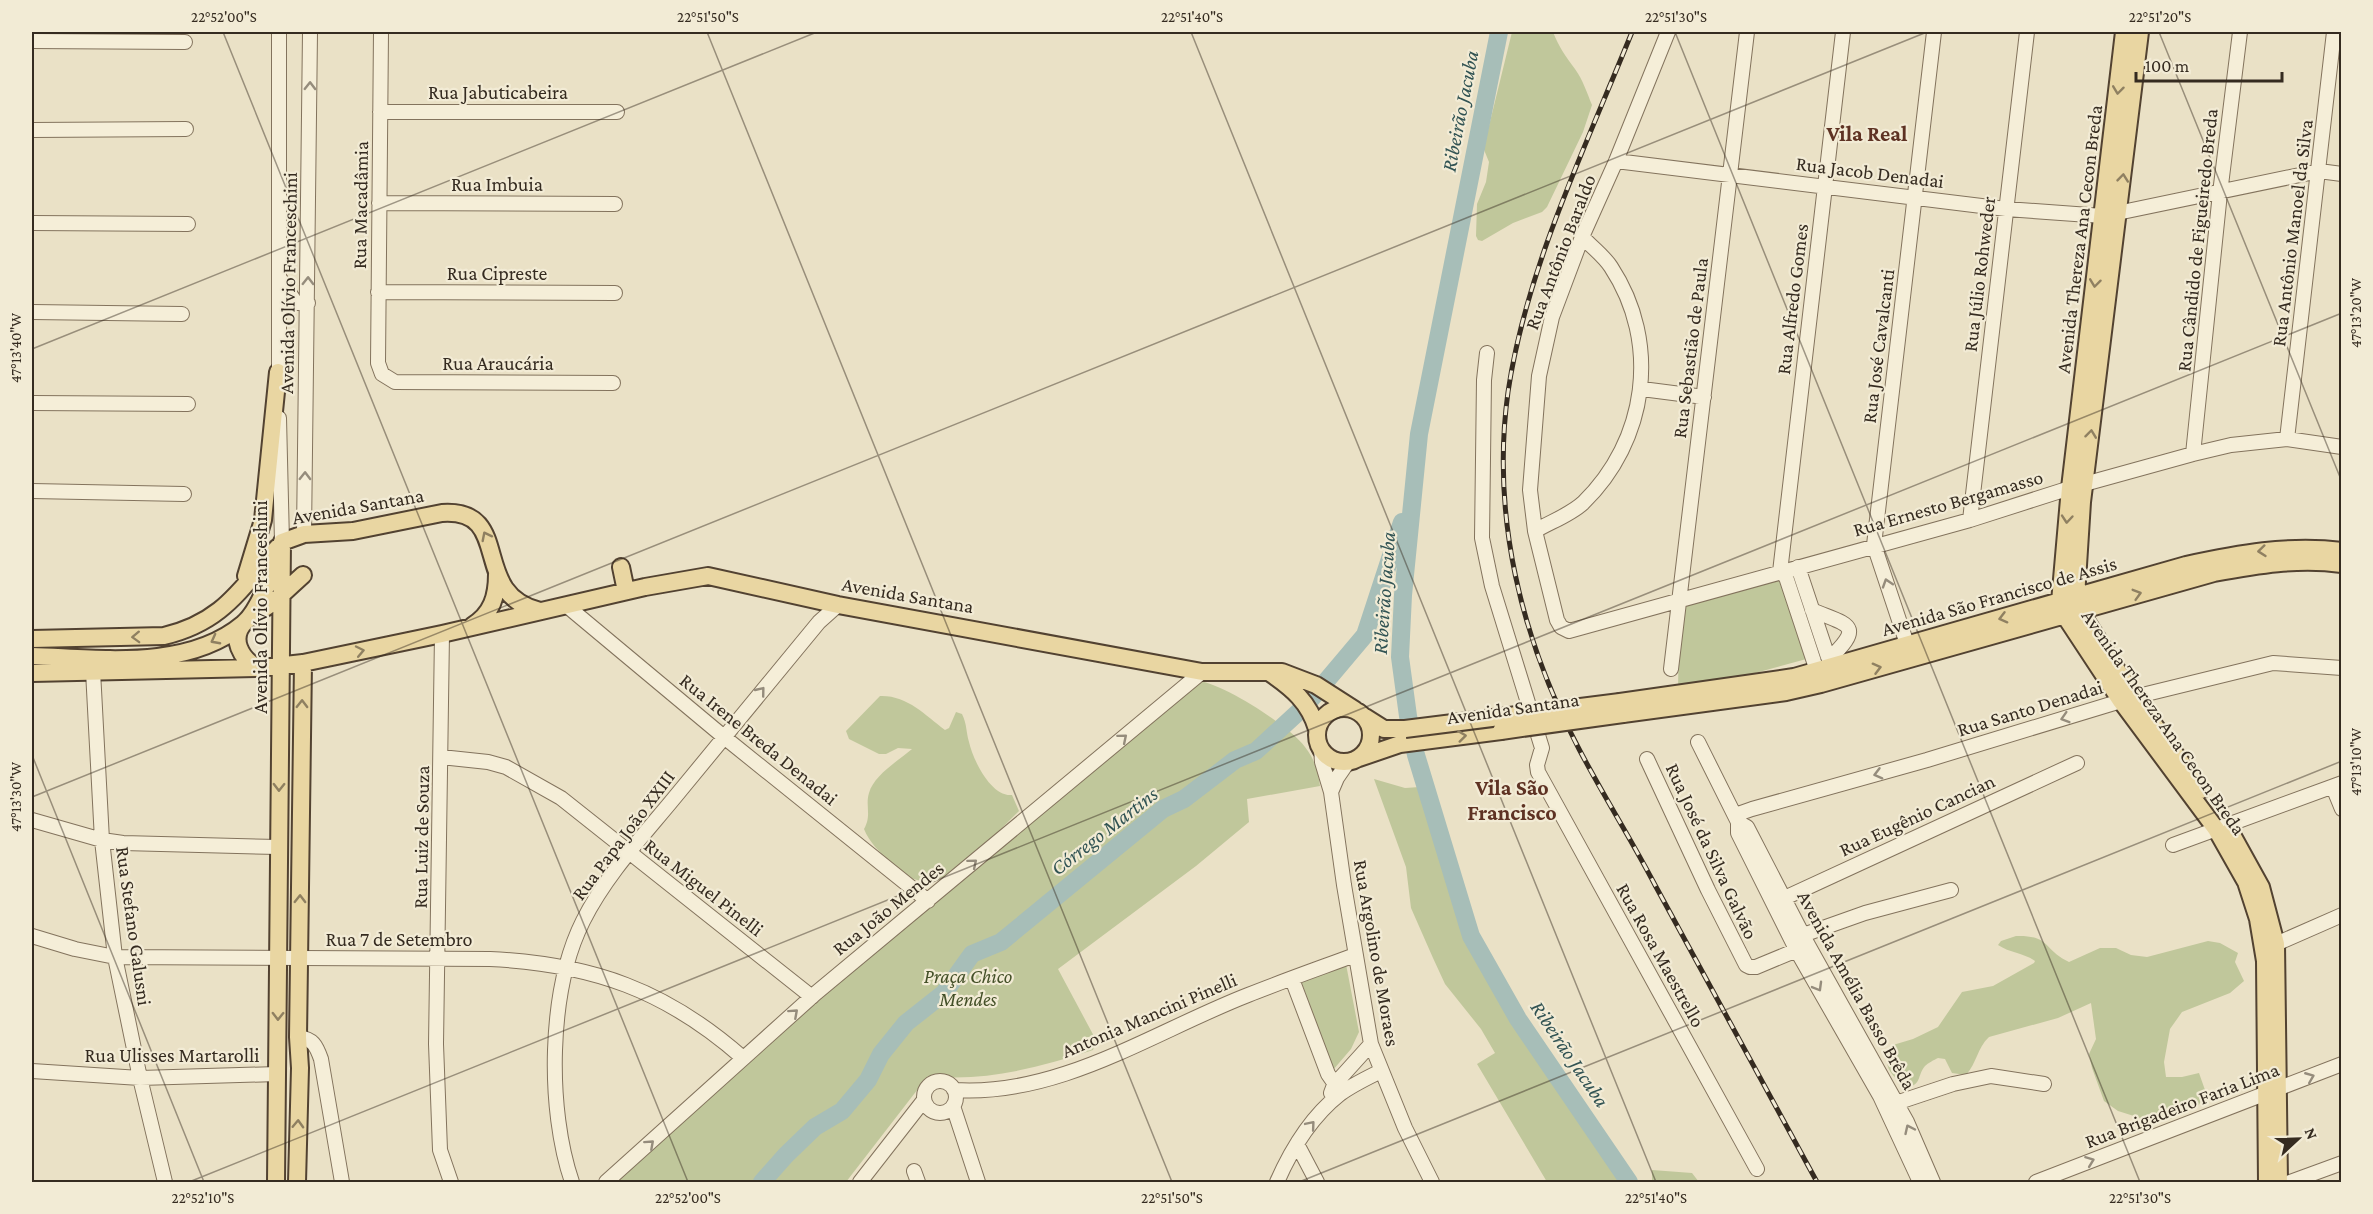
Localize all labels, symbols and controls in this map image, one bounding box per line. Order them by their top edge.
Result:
text: 22°52'00"S [191,9,257,25]
text: 22°51'50"S [677,9,739,25]
text: 22°51'40"S [1161,9,1223,25]
text: 22°51'30"S [1645,9,1707,25]
text: 22°51'20"S [2129,9,2191,25]
scale bar [2136,45,2282,83]
water label: Ribeirão Jacuba [1436,48,1484,174]
text: 100 m [2145,56,2190,76]
one-way arrow [304,81,316,90]
street label: Rua Jabuticabeira [428,81,568,104]
one-way arrow [2112,85,2124,94]
street label: Avenida Thereza Ana Cecon Breda [2052,104,2106,374]
street label: Rua Cândido de Figueiredo Breda [2172,107,2223,373]
street label: Rua Antônio Manoel da Silva [2267,118,2317,348]
district label: Vila Real [1826,121,1908,146]
street label: Rua Macadâmia [348,141,372,269]
street label: Rua Jacob Denadai [1795,152,1945,193]
street label: Rua Antônio Baraldo [1520,171,1600,333]
street label: Avenida Olívio Franceschini [275,172,301,394]
street label: Rua Imbuia [451,173,543,195]
one-way arrow [2116,174,2129,183]
street label: Rua Júlio Rohweder [1959,195,2000,353]
street label: Rua Alfredo Gomes [1772,222,1812,376]
street label: Rua Sebastião de Paula [1668,256,1712,440]
street label: Rua Cipreste [447,262,547,285]
street label: Rua José Cavalcanti [1858,268,1899,425]
one-way arrow [302,276,314,285]
text: 47°13'20"W [2348,278,2364,348]
one-way arrow [2089,279,2101,288]
text: 47°13'40"W [8,313,24,383]
street label: Rua Araucária [442,352,554,374]
one-way arrow [2084,430,2097,439]
street label: Rua Ernesto Bergamasso [1851,465,2046,542]
one-way arrow [299,471,311,480]
street label: Avenida Santana [290,484,426,528]
street label: Avenida Olívio Franceshini [249,500,271,714]
one-way arrow [2061,514,2074,523]
water label: Ribeirão Jacuba [1368,531,1400,655]
one-way arrow [481,532,493,543]
one-way arrow [2258,544,2267,557]
street label: Avenida São Francisco de Assis [1879,552,2119,640]
street label: Avenida Santana [840,573,976,617]
one-way arrow [1882,578,1894,589]
one-way arrow [2131,589,2141,601]
street label: Avenida Thereza Ana Cecon Breda [2078,605,2250,839]
one-way arrow [1998,610,2008,623]
one-way arrow [131,630,140,643]
one-way arrow [211,633,221,644]
one-way arrow [355,645,365,658]
one-way arrow [1872,663,1882,676]
street label: Rua Irene Breda Denadai [676,669,842,809]
street label: Rua Santo Denadai [1955,675,2105,741]
one-way arrow [754,687,765,698]
street label: Avenida Santana [1445,688,1581,728]
one-way arrow [296,700,308,709]
one-way arrow [2060,711,2071,723]
text: 47°13'10"W [2348,728,2364,796]
one-way arrow [1458,730,1467,743]
one-way arrow [1116,735,1127,746]
street label: Rua José da Silva Galvão [1661,760,1762,943]
text: 47°13'30"W [8,762,24,832]
street label: Rua Luiz de Souza [409,765,433,909]
street label: Rua Papa João XXIII [567,766,680,905]
one-way arrow [1873,767,1884,779]
street label: Rua Eugênio Cancian [1836,769,1999,862]
district label: Vila São Francisco [1467,775,1557,825]
water label: Córrego Martins [1046,781,1163,880]
one-way arrow [273,782,285,791]
street label: Rua Miguel Pinelli [640,834,768,941]
street label: Rua Stefano Galusni [112,845,156,1007]
street label: Rua João Mendes [828,856,949,960]
street label: Rua Argolino de Moraes [1349,858,1404,1048]
one-way arrow [966,860,977,871]
street label: Rua Rosa Maestrello [1612,879,1710,1031]
street label: Avenida Amélia Basso Brêda [1793,887,1921,1093]
one-way arrow [294,895,306,904]
street label: Rua 7 de Setembro [326,928,473,950]
park label: Praça Chico Mendes [924,965,1012,1010]
street label: Antonia Mancini Pinelli [1058,968,1240,1062]
one-way arrow [1811,981,1822,991]
water label: Ribeirão Jacuba [1526,996,1614,1112]
one-way arrow [787,1009,798,1020]
one-way arrow [272,1011,284,1020]
street label: Rua Ulisses Martarolli [84,1044,260,1066]
street label: Rua Brigadeiro Faria Lima [2082,1058,2282,1153]
one-way arrow [2304,1072,2315,1084]
north arrow [2268,1109,2328,1169]
one-way arrow [292,1120,305,1129]
one-way arrow [1303,1121,1314,1132]
one-way arrow [1905,1124,1917,1135]
text: N [2302,1125,2321,1142]
one-way arrow [643,1140,654,1151]
one-way arrow [2084,1156,2095,1168]
text: 22°52'10"S [172,1190,234,1206]
text: 22°52'00"S [655,1190,721,1206]
text: 22°51'50"S [1141,1190,1203,1206]
text: 22°51'40"S [1625,1190,1687,1206]
text: 22°51'30"S [2109,1190,2171,1206]

